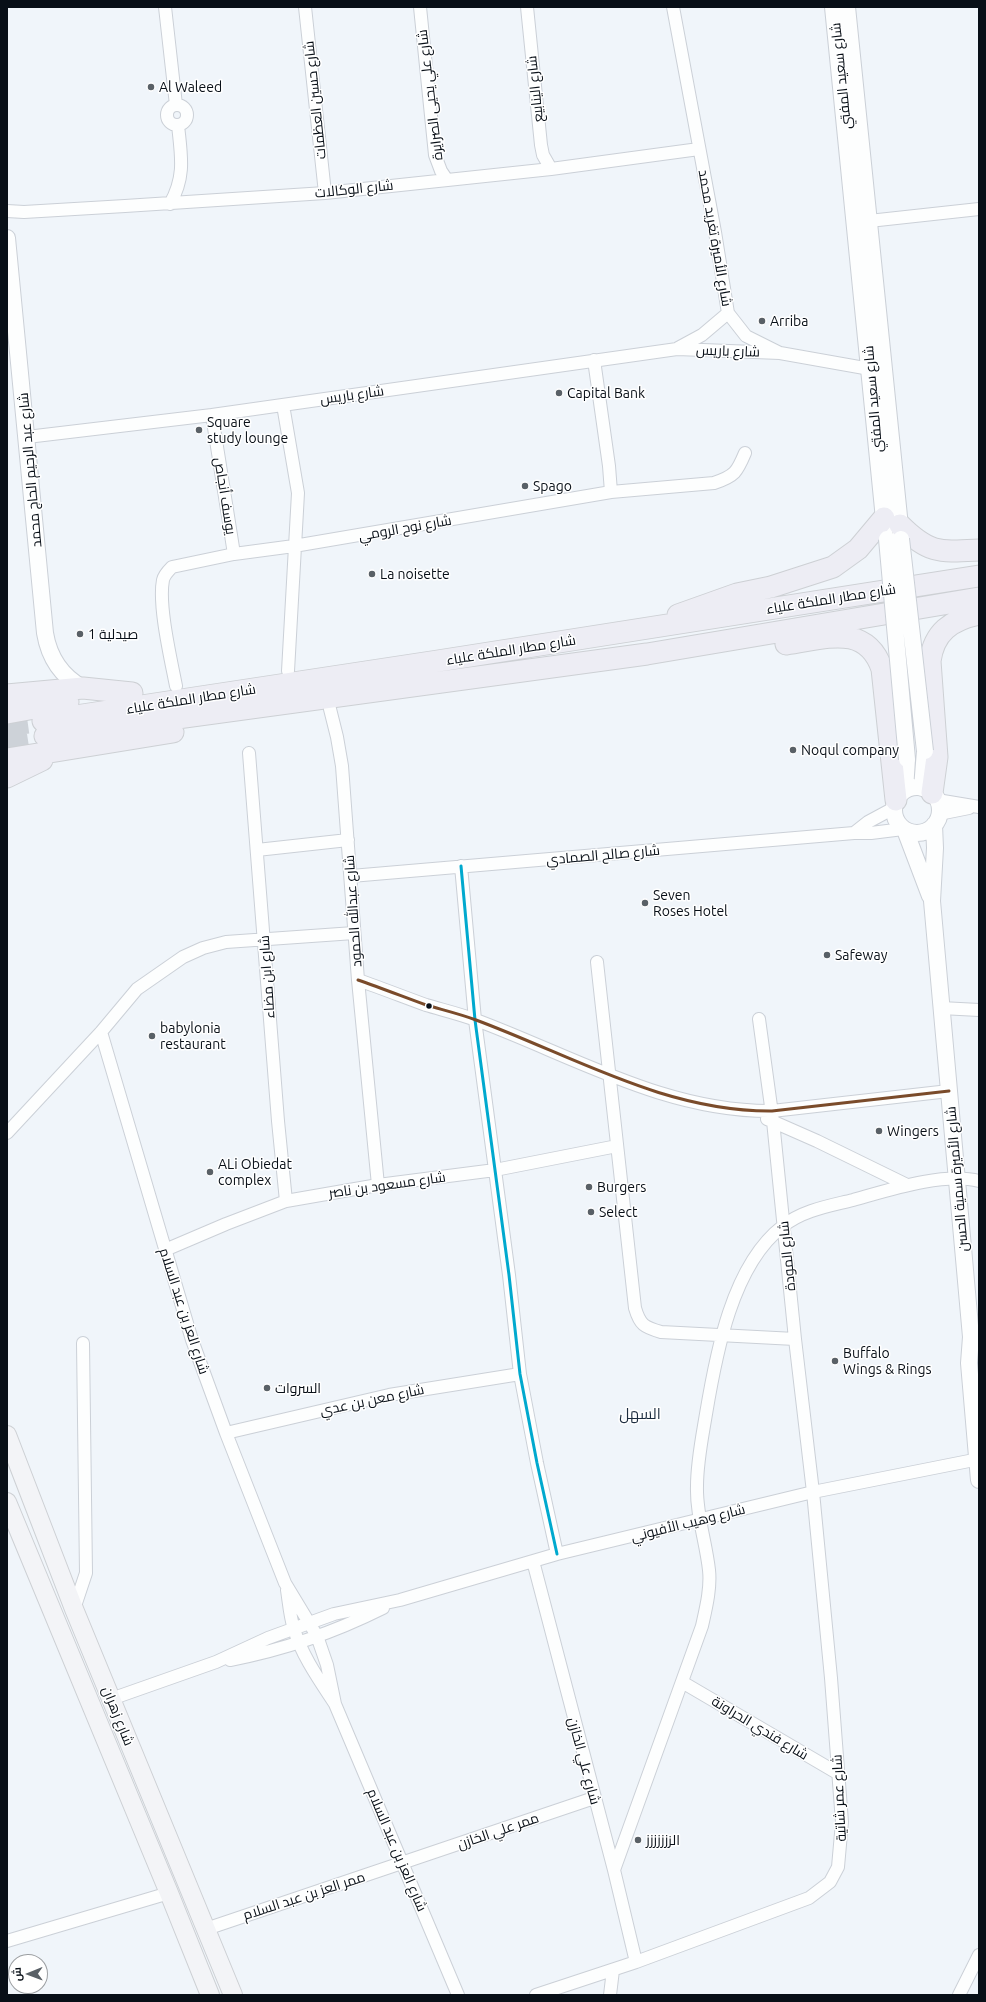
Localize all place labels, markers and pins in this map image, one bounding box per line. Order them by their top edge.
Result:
place label: Al Waleed [159,79,222,95]
marker: Al Waleed [146,82,156,92]
place label: Arriba [770,313,808,329]
marker: Arriba [757,316,767,326]
place label: Capital Bank [567,385,645,401]
marker: Capital Bank [554,388,564,398]
place label: Square study lounge [207,414,288,446]
marker: Square study lounge [194,425,204,435]
place label: Spago [533,478,572,494]
marker: Spago [520,481,530,491]
place label: La noisette [380,566,450,582]
marker: La noisette [367,569,377,579]
place label: صيدلية 1 [88,626,138,642]
marker: صيدلية 1 [75,629,85,639]
place label: Noqul company [801,742,899,758]
marker: Noqul company [788,745,798,755]
place label: Seven Roses Hotel [653,887,728,920]
marker: Seven Roses Hotel [640,898,650,908]
place label: Safeway [835,947,887,963]
marker: Safeway [822,950,832,960]
unlabelled marker [424,1001,434,1011]
place label: babylonia restaurant [160,1020,226,1052]
marker: babylonia restaurant [147,1031,157,1041]
place label: Wingers [887,1123,939,1139]
marker: Wingers [874,1126,884,1136]
place label: ALi Obiedat complex [218,1156,292,1188]
marker: ALi Obiedat complex [205,1167,215,1177]
place label: Burgers [597,1179,646,1195]
marker: Burgers [584,1182,594,1192]
place label: Select [599,1204,637,1220]
marker: Select [586,1207,596,1217]
place label: Buffalo Wings & Rings [843,1345,932,1378]
marker: Buffalo Wings & Rings [830,1356,840,1366]
place label: السروات [275,1380,321,1396]
marker: السروات [262,1383,272,1393]
place label: الززززززز [646,1832,680,1848]
marker: الززززززز [633,1835,643,1845]

